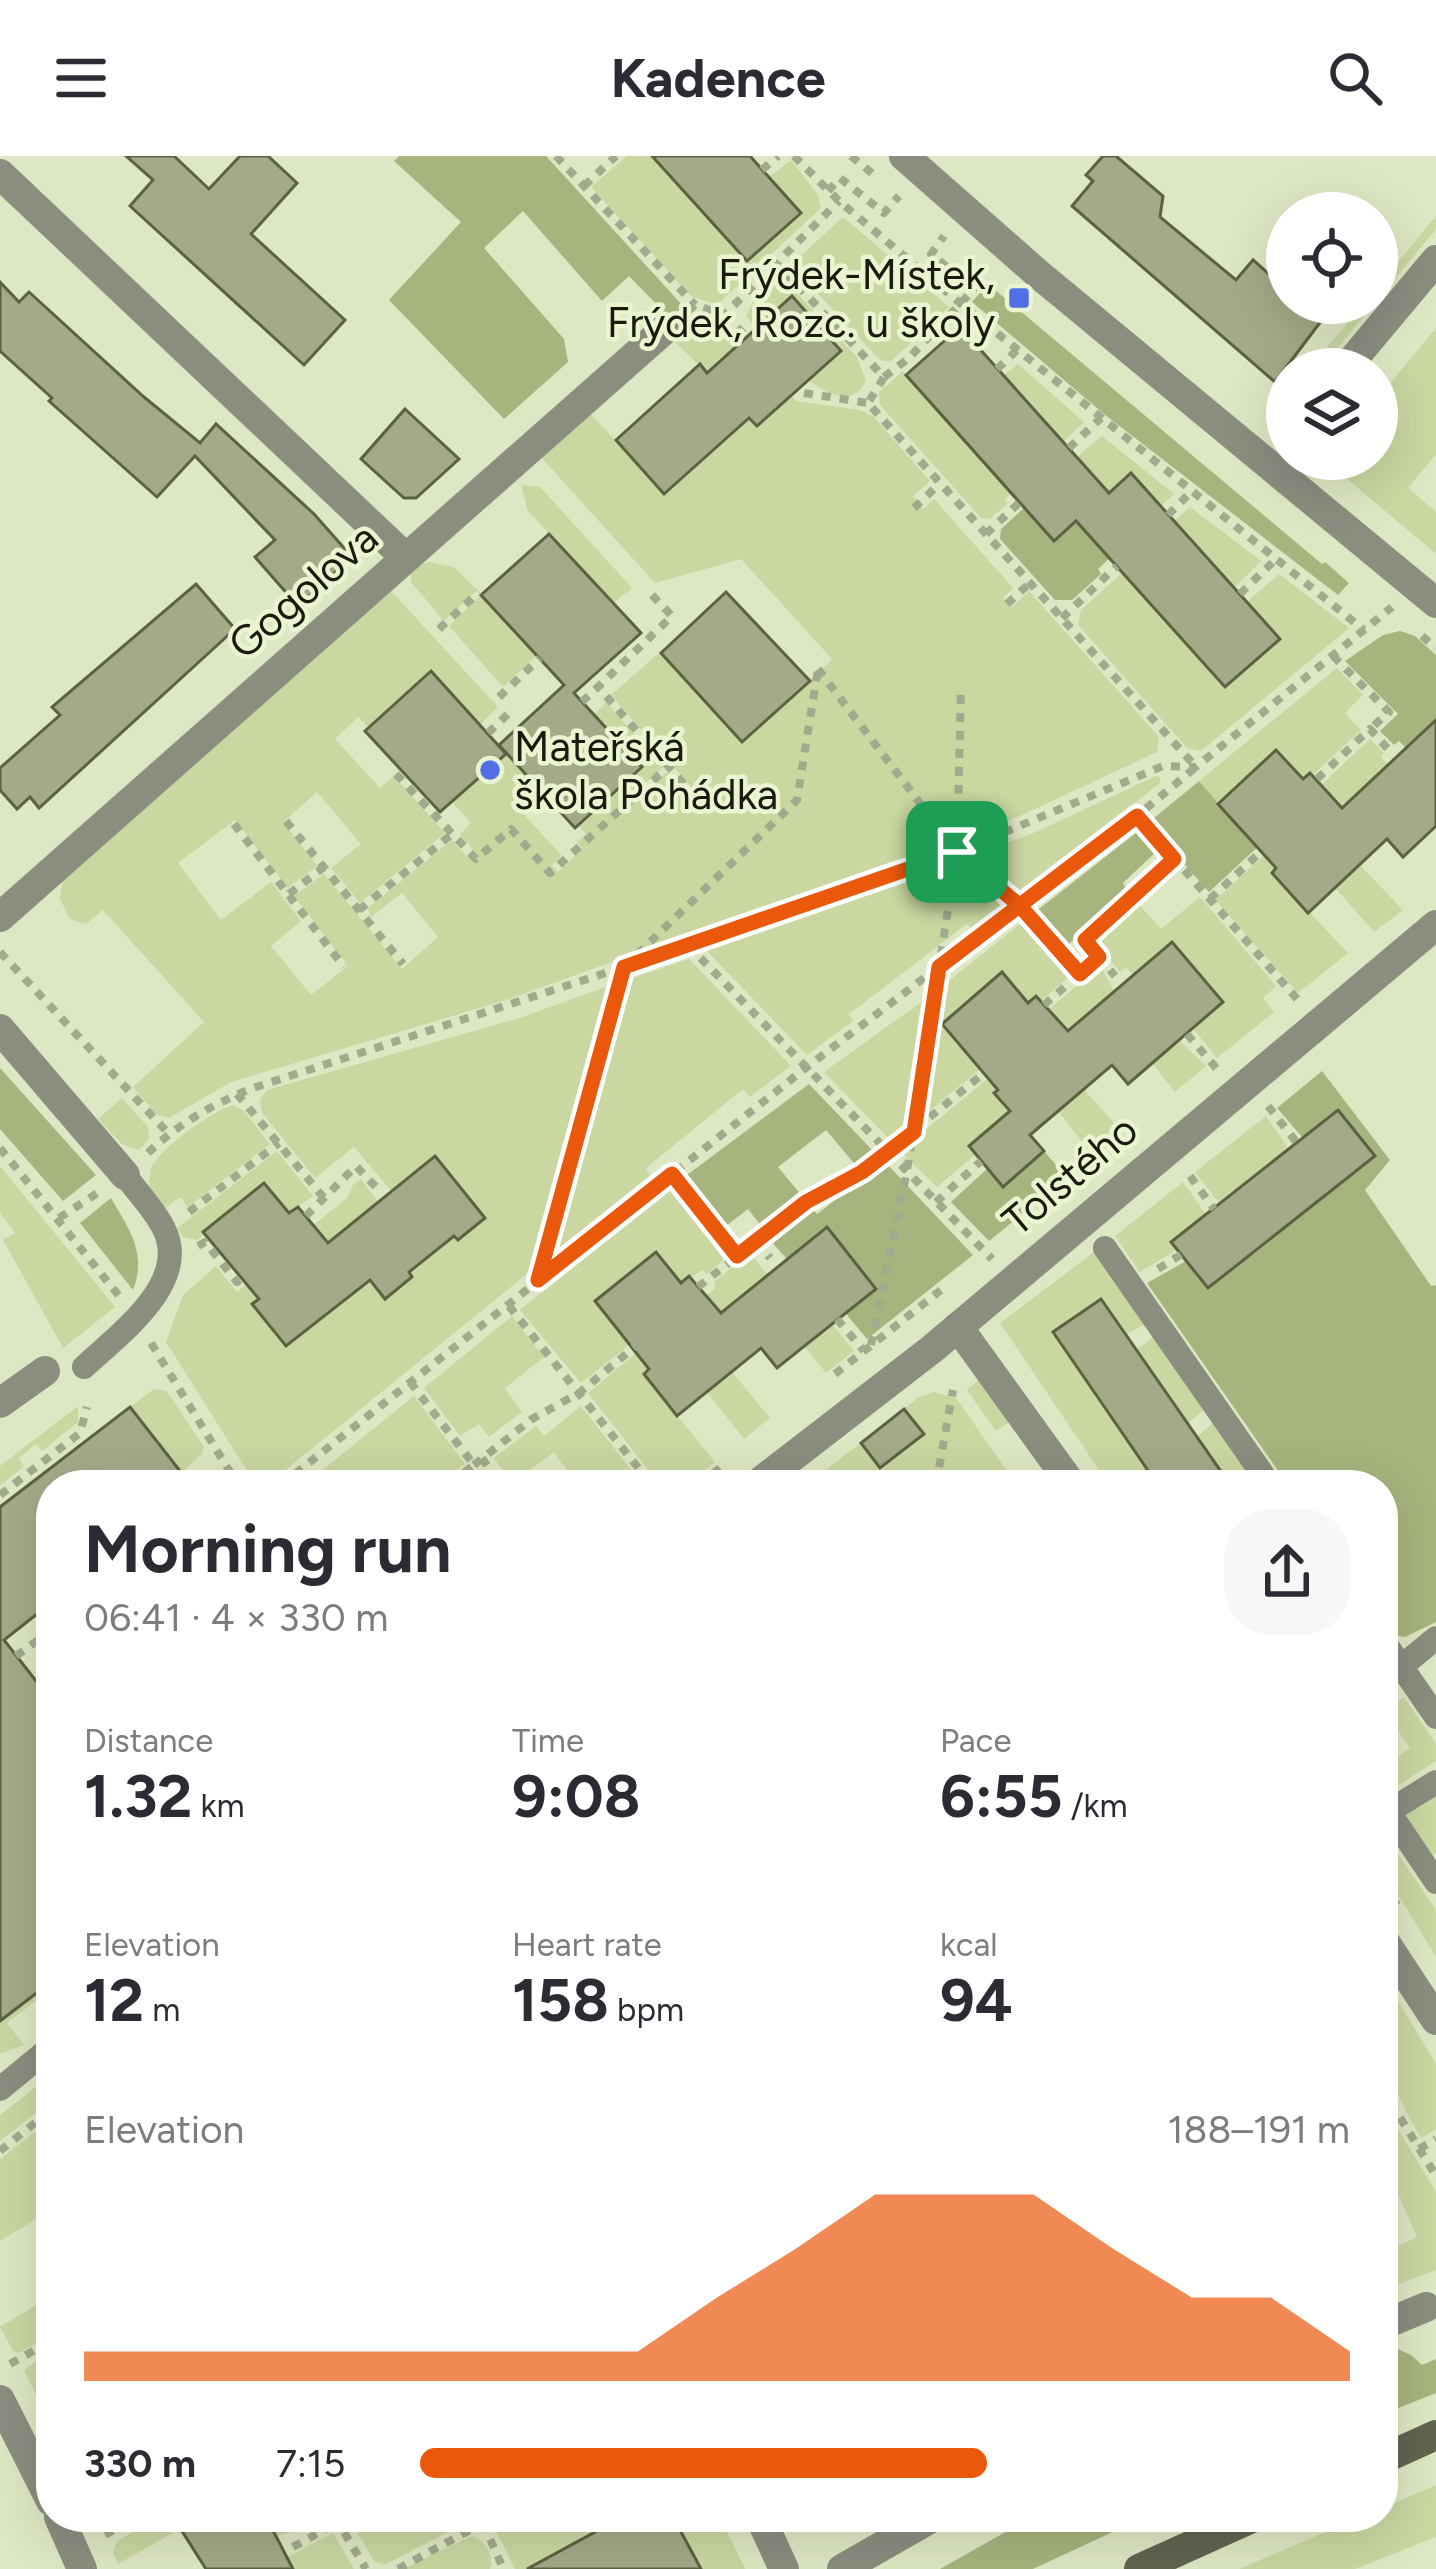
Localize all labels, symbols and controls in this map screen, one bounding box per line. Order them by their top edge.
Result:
icon: menu [48,45,114,111]
icon: search [1322,45,1388,111]
text: Kadence [610,46,826,111]
map controls [1266,192,1398,480]
button: locate [1266,192,1398,324]
place label: Frýdek-Místek, Frýdek, Rozc. u školy [607,249,995,348]
marker: Frýdek-Místek, Frýdek, Rozc. u školy [1006,285,1032,311]
button: layers [1266,348,1398,480]
street label: Gogolova [218,512,388,670]
place label: Mateřská škola Pohádka [514,721,778,820]
marker: Mateřská škola Pohádka [477,757,503,783]
pin [906,801,1008,903]
icon: arrive [924,819,990,885]
street label: Tolstého [992,1104,1148,1246]
text: Morning run [84,1509,452,1589]
button: share [1224,1509,1350,1635]
text: 06:41 · 4 × 330 m [84,1594,388,1641]
text: Distance [84,1721,213,1760]
text: Time [512,1721,584,1760]
text: Pace [940,1721,1011,1760]
text: 1.32 [84,1760,192,1832]
text: 9:08 [512,1760,640,1832]
text: 6:55 [940,1760,1063,1832]
text: km [192,1786,245,1825]
text: /km [1063,1786,1128,1825]
text: Elevation [84,1925,220,1964]
text: Heart rate [512,1925,662,1964]
text: kcal [940,1925,998,1964]
text: 12 [84,1964,144,2036]
text: 158 [512,1964,609,2036]
text: 94 [940,1964,1013,2036]
text: m [144,1990,180,2029]
text: bpm [609,1990,684,2029]
text: Elevation [84,2106,244,2153]
text: 188–191 m [1167,2106,1350,2153]
text: 330 m [84,2440,196,2487]
text: 7:15 [276,2440,345,2487]

